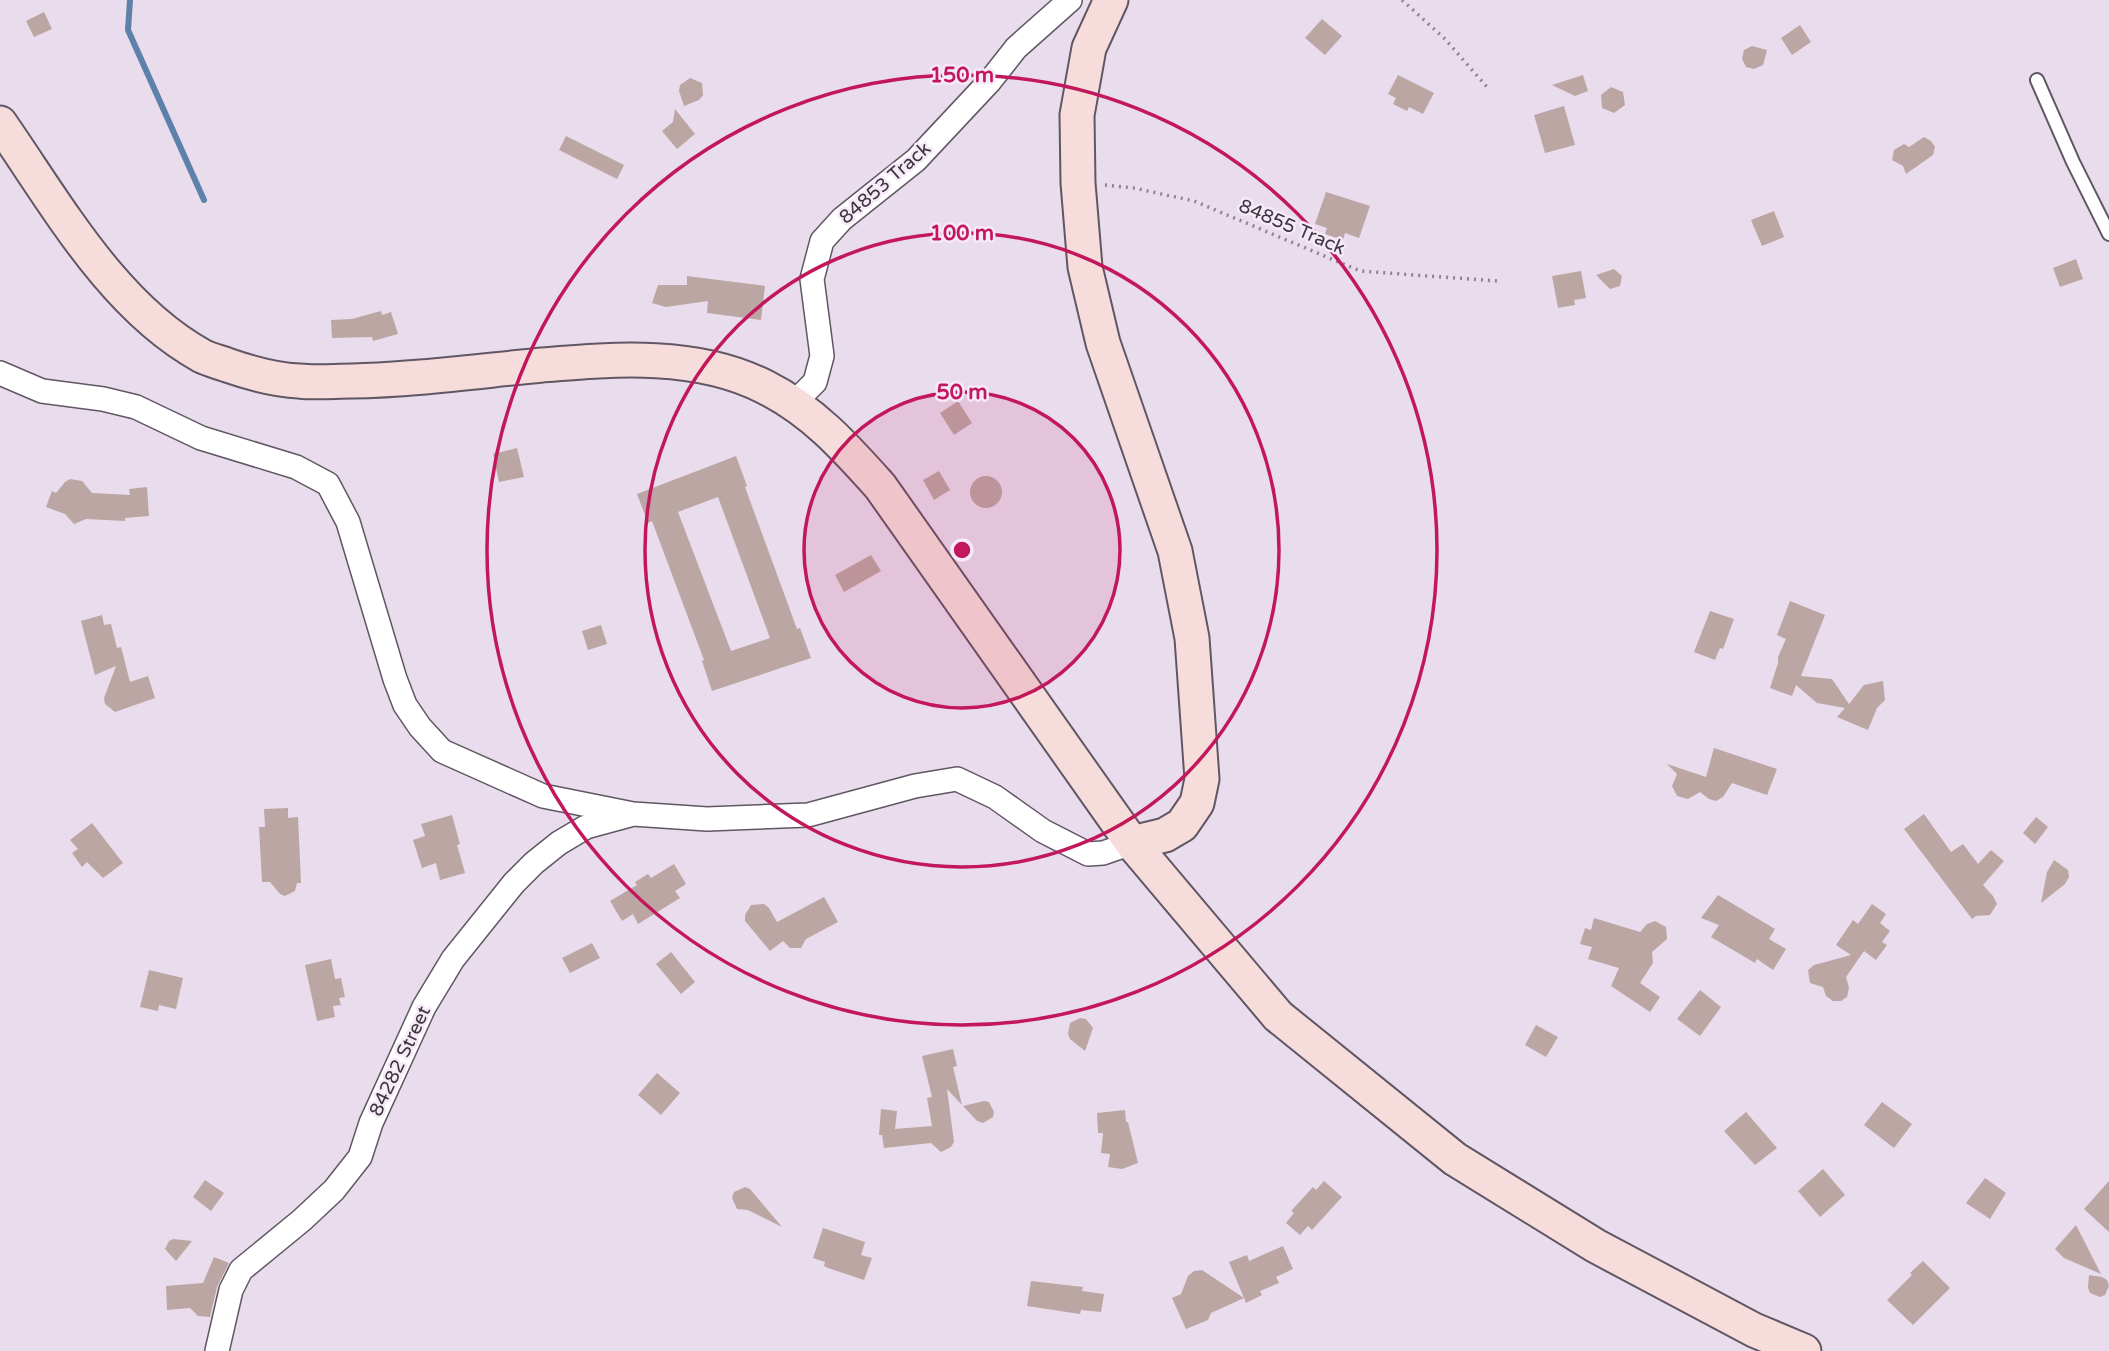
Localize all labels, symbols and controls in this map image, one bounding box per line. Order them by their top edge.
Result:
text: 150 m [930,63,994,88]
street label: 84853 Track [835,137,935,229]
street label: 84855 Track [1235,195,1349,259]
text: 100 m [930,221,994,246]
text: 50 m [936,380,988,405]
centre of rings [950,538,974,562]
street label: 84282 Street [365,1002,435,1120]

